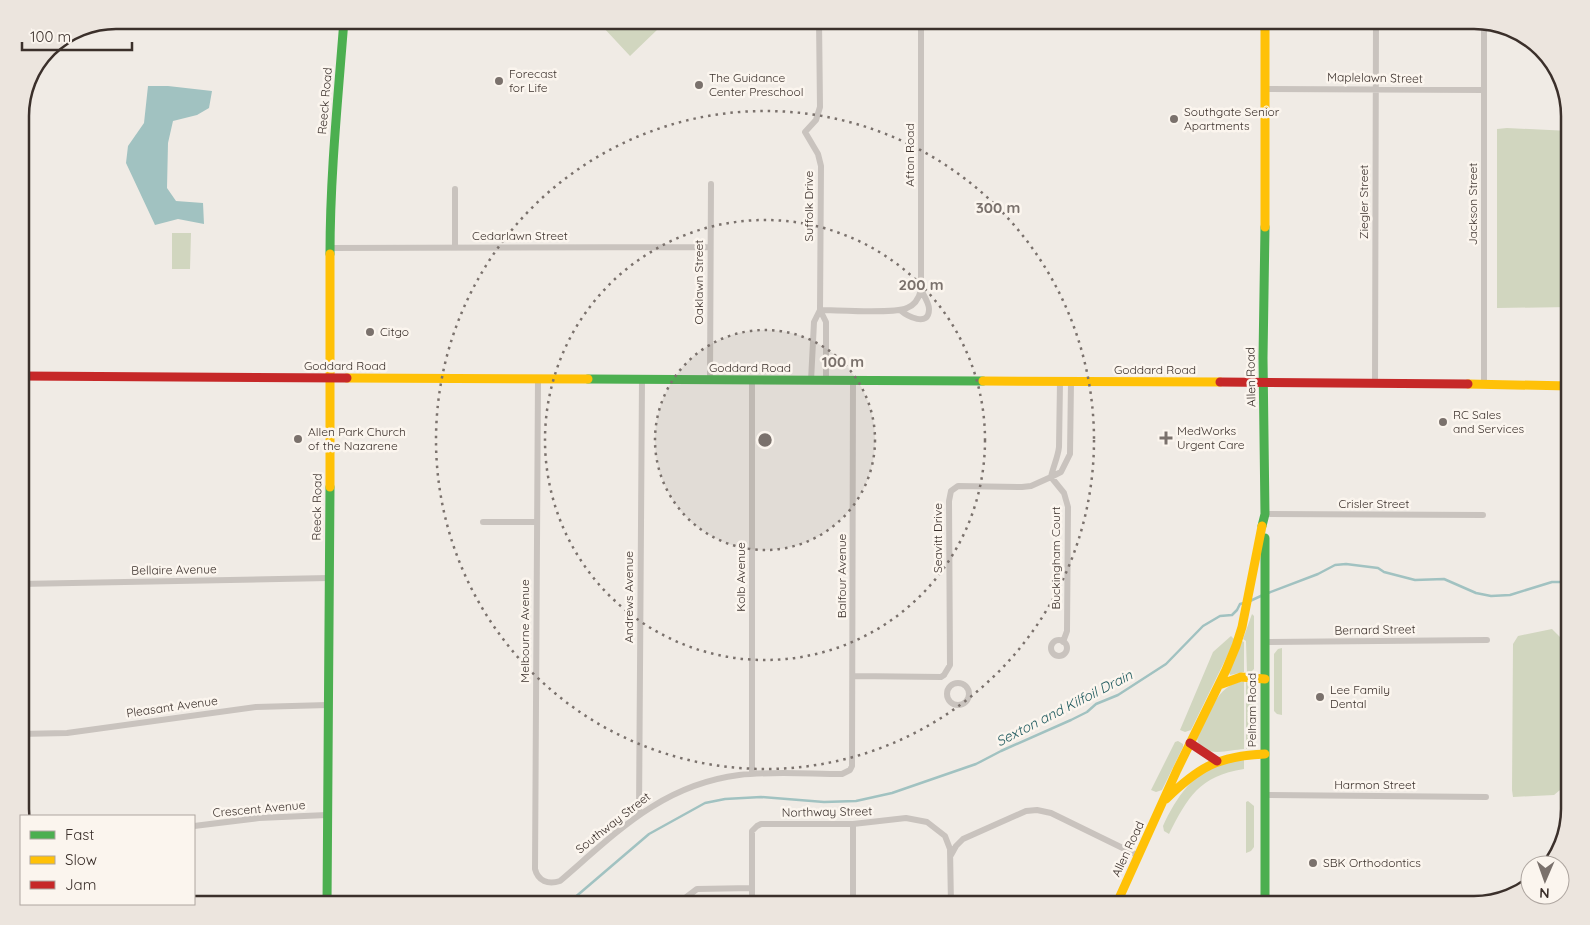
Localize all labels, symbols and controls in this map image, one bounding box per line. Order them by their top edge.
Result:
scale bar [22,20,132,52]
text: 100 m [30,27,71,46]
place label: Forecast for Life [509,66,557,95]
street label: Reeck Road [314,67,335,135]
street label: Maplelawn Street [1327,69,1423,86]
place label: The Guidance Center Preschool [709,70,803,99]
marker: Forecast for Life [493,75,505,87]
marker: The Guidance Center Preschool [693,79,705,91]
place label: Southgate Senior Apartments [1184,104,1280,133]
marker: Southgate Senior Apartments [1168,113,1180,125]
street label: Afton Road [902,123,917,187]
street label: Jackson Street [1465,163,1480,245]
street label: Ziegler Street [1356,165,1371,239]
street label: Suffolk Drive [801,170,816,241]
text: 300 m [976,198,1020,217]
street label: Cedarlawn Street [472,228,568,243]
street label: Oaklawn Street [691,240,706,324]
text: 200 m [899,275,944,294]
place label: Citgo [380,324,409,339]
marker: Citgo [364,326,376,338]
street label: Allen Road [1242,347,1259,407]
text: 100 m [822,352,864,371]
street label: Goddard Road [304,358,386,373]
street label: Goddard Road [709,360,791,375]
street label: Goddard Road [1114,362,1196,377]
place label: RC Sales and Services [1453,407,1524,436]
marker: RC Sales and Services [1437,416,1449,428]
place label: MedWorks Urgent Care [1177,423,1245,452]
place label: Allen Park Church of the Nazarene [308,424,406,453]
centre of rings [756,431,774,449]
marker: MedWorks Urgent Care [1159,431,1173,445]
marker: Allen Park Church of the Nazarene [292,433,304,445]
street label: Reeck Road [308,473,325,541]
street label: Crisler Street [1339,496,1409,511]
street label: Seavitt Drive [930,503,945,573]
street label: Buckingham Court [1048,506,1063,610]
street label: Balfour Avenue [834,533,849,618]
street label: Kolb Avenue [733,542,748,612]
street label: Andrews Avenue [621,551,636,643]
street label: Bellaire Avenue [131,561,217,578]
street label: Melbourne Avenue [517,579,532,683]
street label: Bernard Street [1334,621,1416,638]
water label: Sexton and Kilfoil Drain [993,665,1136,750]
street label: Pelham Road [1244,673,1259,747]
place label: Lee Family Dental [1330,682,1390,711]
marker: Lee Family Dental [1314,691,1326,703]
street label: Pleasant Avenue [125,693,219,720]
street label: Harmon Street [1334,777,1416,792]
street label: Southway Street [572,789,653,857]
street label: Crescent Avenue [212,797,306,820]
street label: Northway Street [782,803,872,820]
legend [20,815,195,905]
street label: Allen Road [1108,818,1147,879]
text: Fast [65,825,94,844]
text: Slow [65,850,97,869]
place label: SBK Orthodontics [1323,855,1421,870]
north arrow [1520,855,1570,905]
marker: SBK Orthodontics [1307,857,1319,869]
text: Jam [65,875,96,894]
text: N [1539,884,1550,902]

